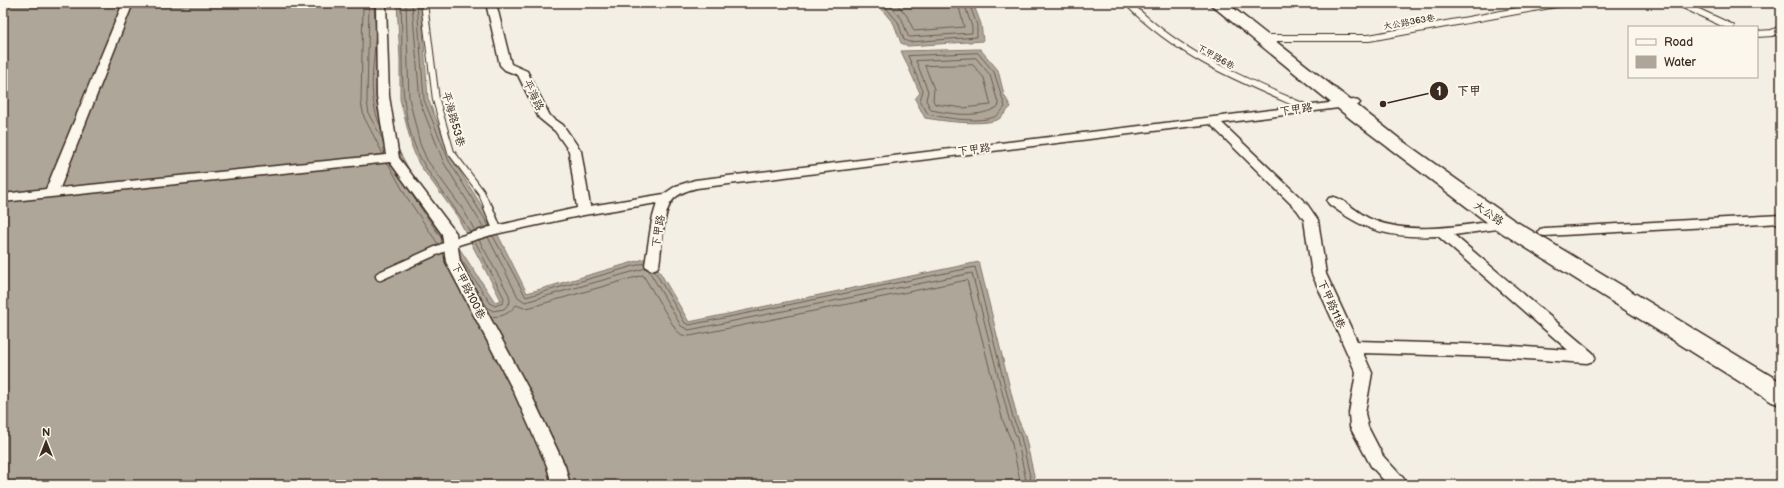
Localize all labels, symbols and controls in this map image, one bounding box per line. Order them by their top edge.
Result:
street label: 大公路363巷 [1382,13,1436,32]
legend [1628,26,1758,78]
text: Road [1664,35,1693,50]
street label: 下甲路6巷 [1195,43,1237,72]
text: Water [1664,55,1696,70]
street label: 平海路 [520,78,547,113]
callout: 下甲 [1429,79,1489,103]
text: 1 [1436,84,1442,99]
text: 下甲 [1457,84,1481,99]
street label: 平海路53巷 [439,90,468,148]
street label: 下甲路 [1279,101,1313,118]
street label: 下甲路 [957,141,991,158]
street label: 大公路 [1471,199,1506,228]
street label: 下甲路 [649,214,667,248]
street label: 下甲路100巷 [449,261,488,321]
street label: 下甲路11巷 [1315,278,1348,331]
north arrow [26,422,66,462]
text: N [42,426,50,439]

